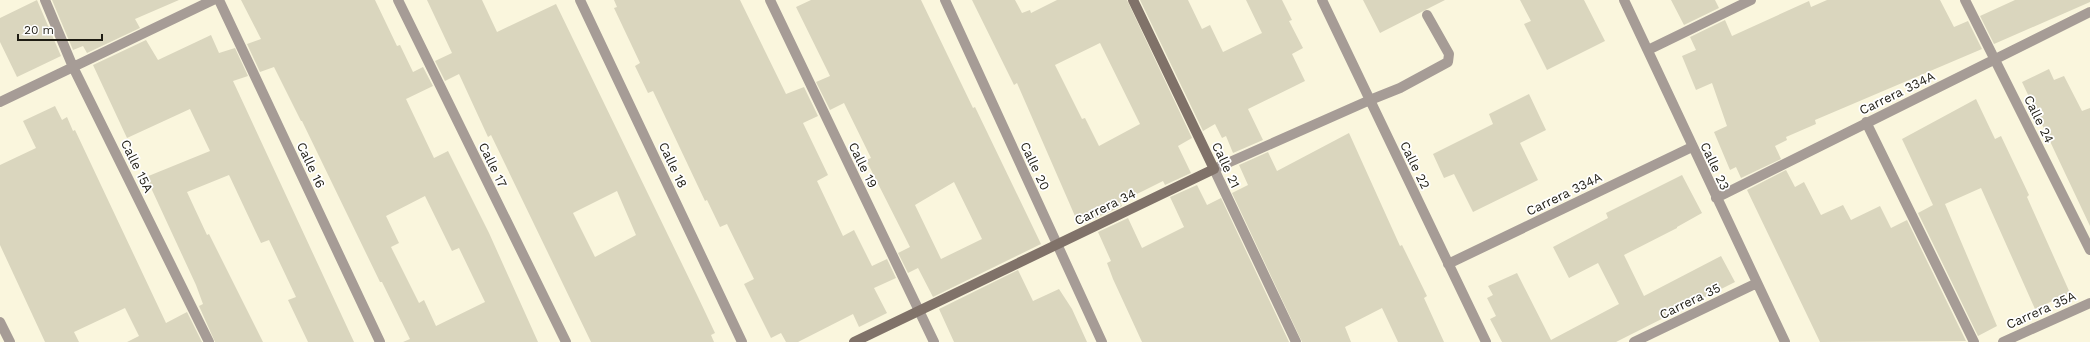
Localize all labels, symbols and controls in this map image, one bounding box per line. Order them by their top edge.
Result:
scale bar [18,16,102,42]
text: 20 m [24,23,54,37]
street label: Carrera 334A [1857,68,1938,118]
street label: Calle 24 [2021,93,2057,145]
street label: Calle 15A [118,137,156,195]
street label: Calle 20 [1017,139,1053,193]
street label: Calle 22 [1397,139,1433,191]
street label: Calle 16 [294,140,328,190]
street label: Calle 17 [476,140,510,190]
street label: Calle 18 [656,140,690,190]
street label: Calle 19 [846,140,880,190]
street label: Calle 21 [1209,140,1243,190]
street label: Calle 23 [1697,140,1733,192]
street label: Carrera 334A [1524,169,1605,219]
street label: Carrera 34 [1072,186,1138,228]
street label: Carrera 35 [1657,280,1723,322]
street label: Carrera 35A [2004,288,2078,332]

